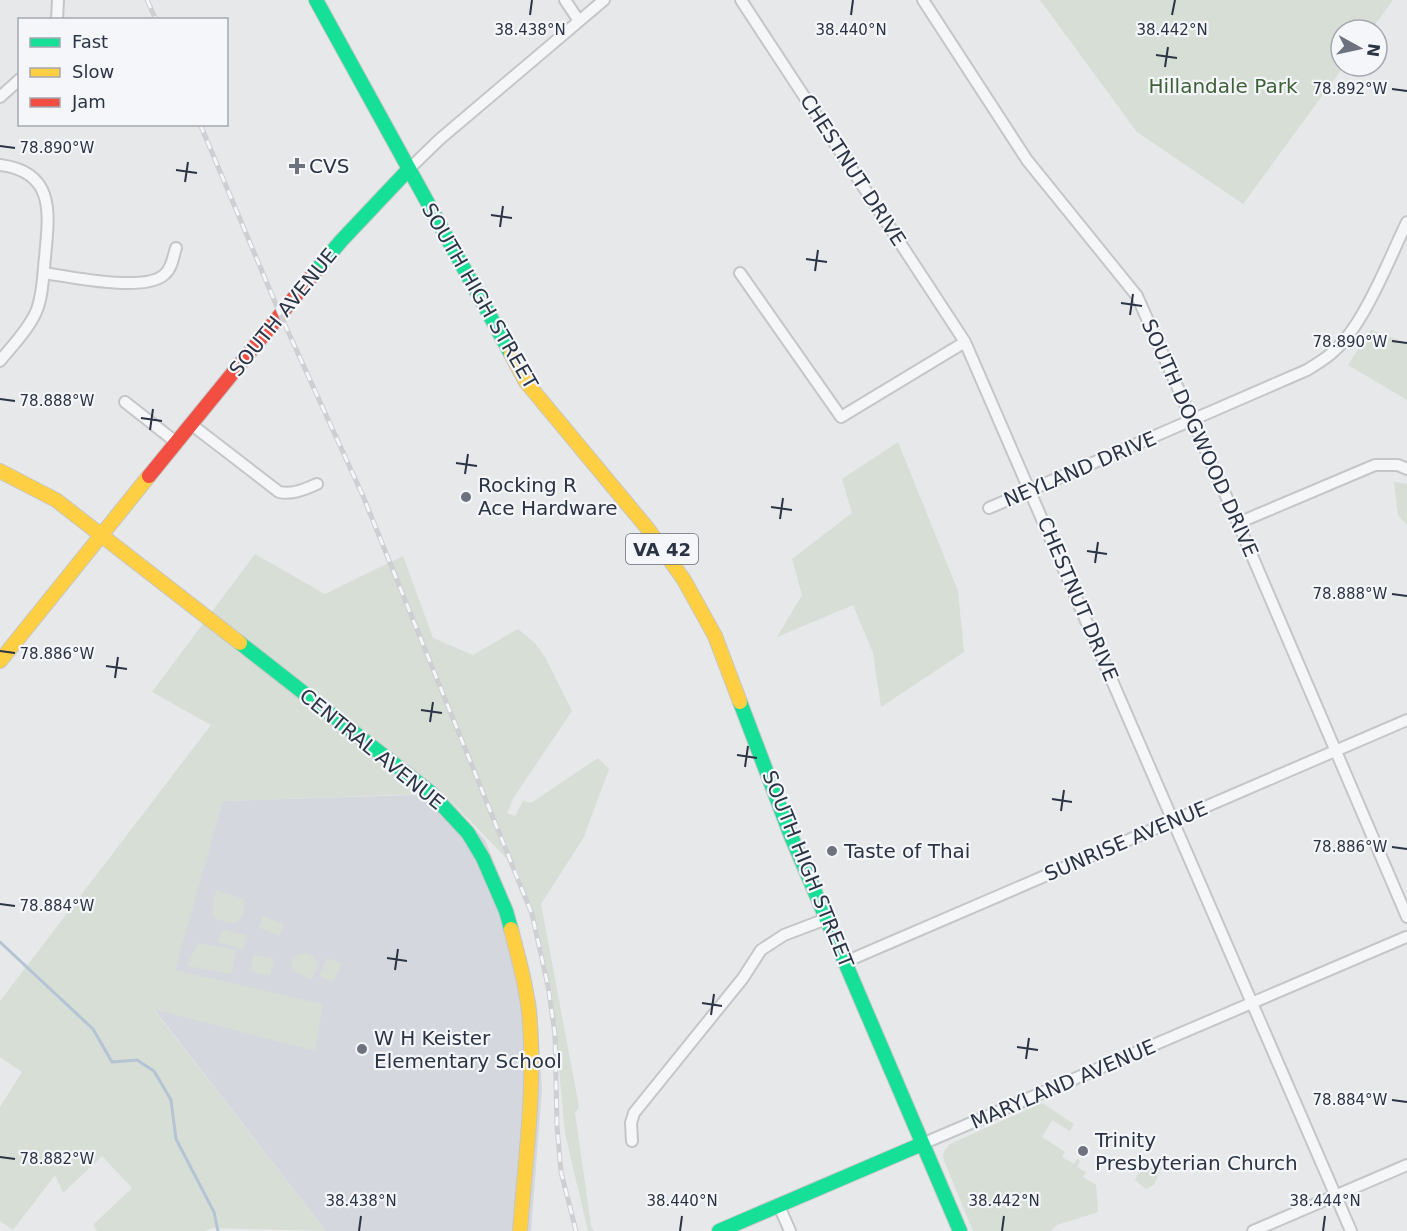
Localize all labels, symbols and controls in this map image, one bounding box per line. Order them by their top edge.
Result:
legend [18,18,228,126]
north arrow [1329,18,1389,78]
text: 38.438°N [494,21,566,39]
text: 38.440°N [815,21,887,39]
text: 38.442°N [1136,21,1208,39]
text: Fast [72,31,108,52]
text: N [1363,42,1384,58]
text: Slow [72,61,114,82]
park label: Hillandale Park [1148,74,1298,98]
text: 78.892°W [1313,80,1388,98]
street label: CHESTNUT DRIVE [795,90,911,250]
text: Jam [71,91,106,112]
text: 78.890°W [20,139,95,157]
place label: CVS [309,154,349,178]
marker: CVS [290,159,304,173]
street label: SOUTH HIGH STREET [417,199,543,394]
street label: SOUTH AVENUE [224,243,342,381]
street label: SOUTH DOGWOOD DRIVE [1137,315,1263,561]
text: 78.890°W [1313,333,1388,351]
text: 78.888°W [20,392,95,410]
street label: NEYLAND DRIVE [1000,426,1160,512]
place label: Rocking R Ace Hardware [478,473,618,520]
marker: Rocking R Ace Hardware [459,490,473,504]
street label: CHESTNUT DRIVE [1033,513,1123,685]
road number: VA 42 [626,534,698,564]
text: 78.888°W [1313,585,1388,603]
text: 78.886°W [20,645,95,663]
street label: CENTRAL AVENUE [295,683,449,815]
street label: SOUTH HIGH STREET [757,767,859,972]
street label: SUNRISE AVENUE [1041,796,1211,886]
text: 78.886°W [1313,838,1388,856]
place label: Taste of Thai [843,839,970,863]
marker: Taste of Thai [825,844,839,858]
text: 78.884°W [20,897,95,915]
place label: W H Keister Elementary School [374,1026,562,1073]
street label: MARYLAND AVENUE [967,1034,1159,1134]
marker: W H Keister Elementary School [355,1042,369,1056]
text: 78.884°W [1313,1091,1388,1109]
place label: Trinity Presbyterian Church [1094,1128,1298,1175]
marker: Trinity Presbyterian Church [1076,1144,1090,1158]
text: 78.882°W [20,1150,95,1168]
text: 38.438°N [325,1192,397,1210]
text: 38.440°N [646,1192,718,1210]
text: 38.442°N [968,1192,1040,1210]
text: 38.444°N [1289,1192,1361,1210]

